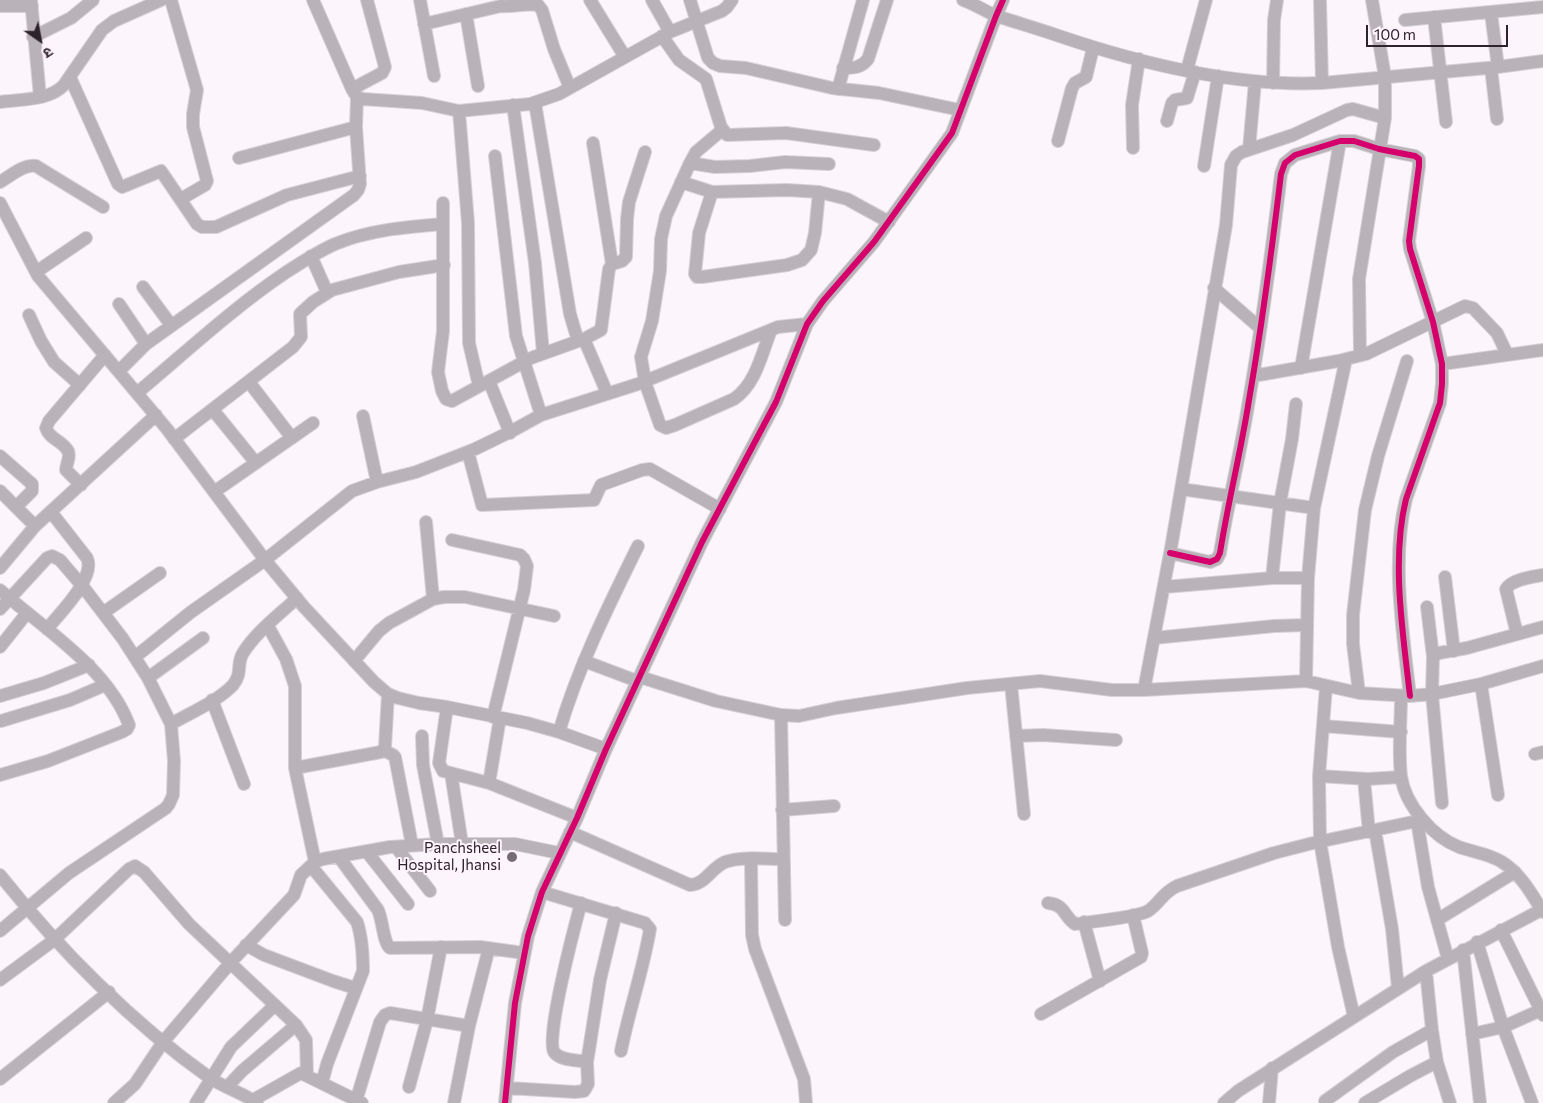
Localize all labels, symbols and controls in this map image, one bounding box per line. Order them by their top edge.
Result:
north arrow [15,15,65,65]
scale bar [1368,15,1510,47]
text: 100 m [1374,25,1416,43]
text: उ [40,44,57,62]
place label: Panchsheel Hospital, Jhansi [397,839,501,874]
marker: Panchsheel Hospital, Jhansi [505,850,519,864]

